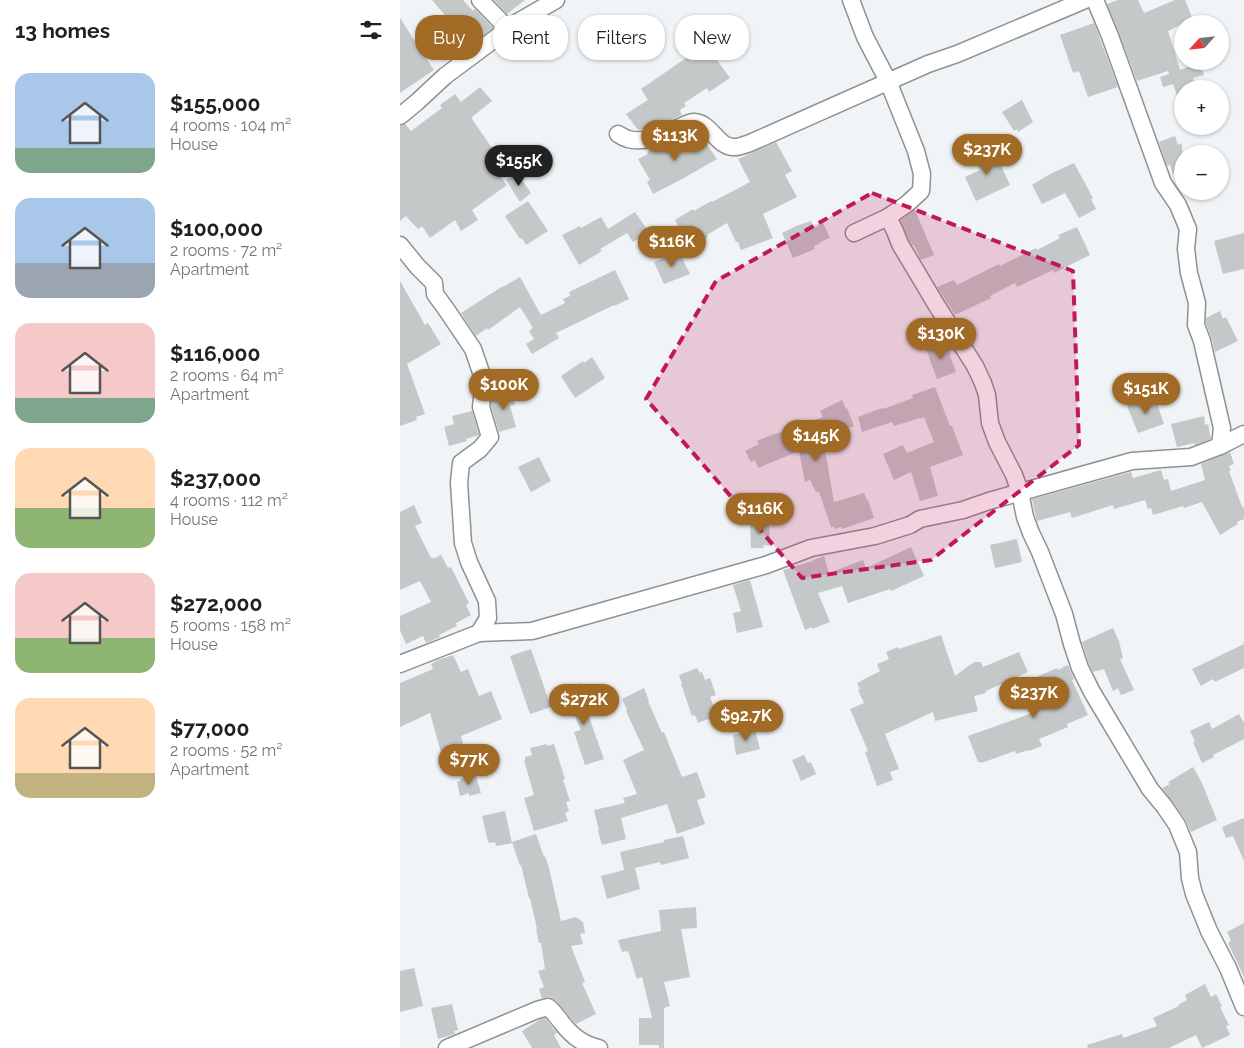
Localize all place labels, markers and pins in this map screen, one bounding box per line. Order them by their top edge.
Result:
pin: $113K [640,120,710,162]
pin: $237K [952,134,1022,176]
pin: $155K [484,144,554,187]
pin: $116K [637,226,707,268]
pin: $130K [906,318,976,360]
pin: $100K [469,368,539,411]
pin: $151K [1111,372,1181,415]
pin: $145K [781,420,851,462]
pin: $116K [725,492,795,535]
pin: $237K [999,676,1069,719]
pin: $272K [549,684,619,726]
pin: $92.7K [705,700,787,742]
pin: $77K [439,744,499,786]

